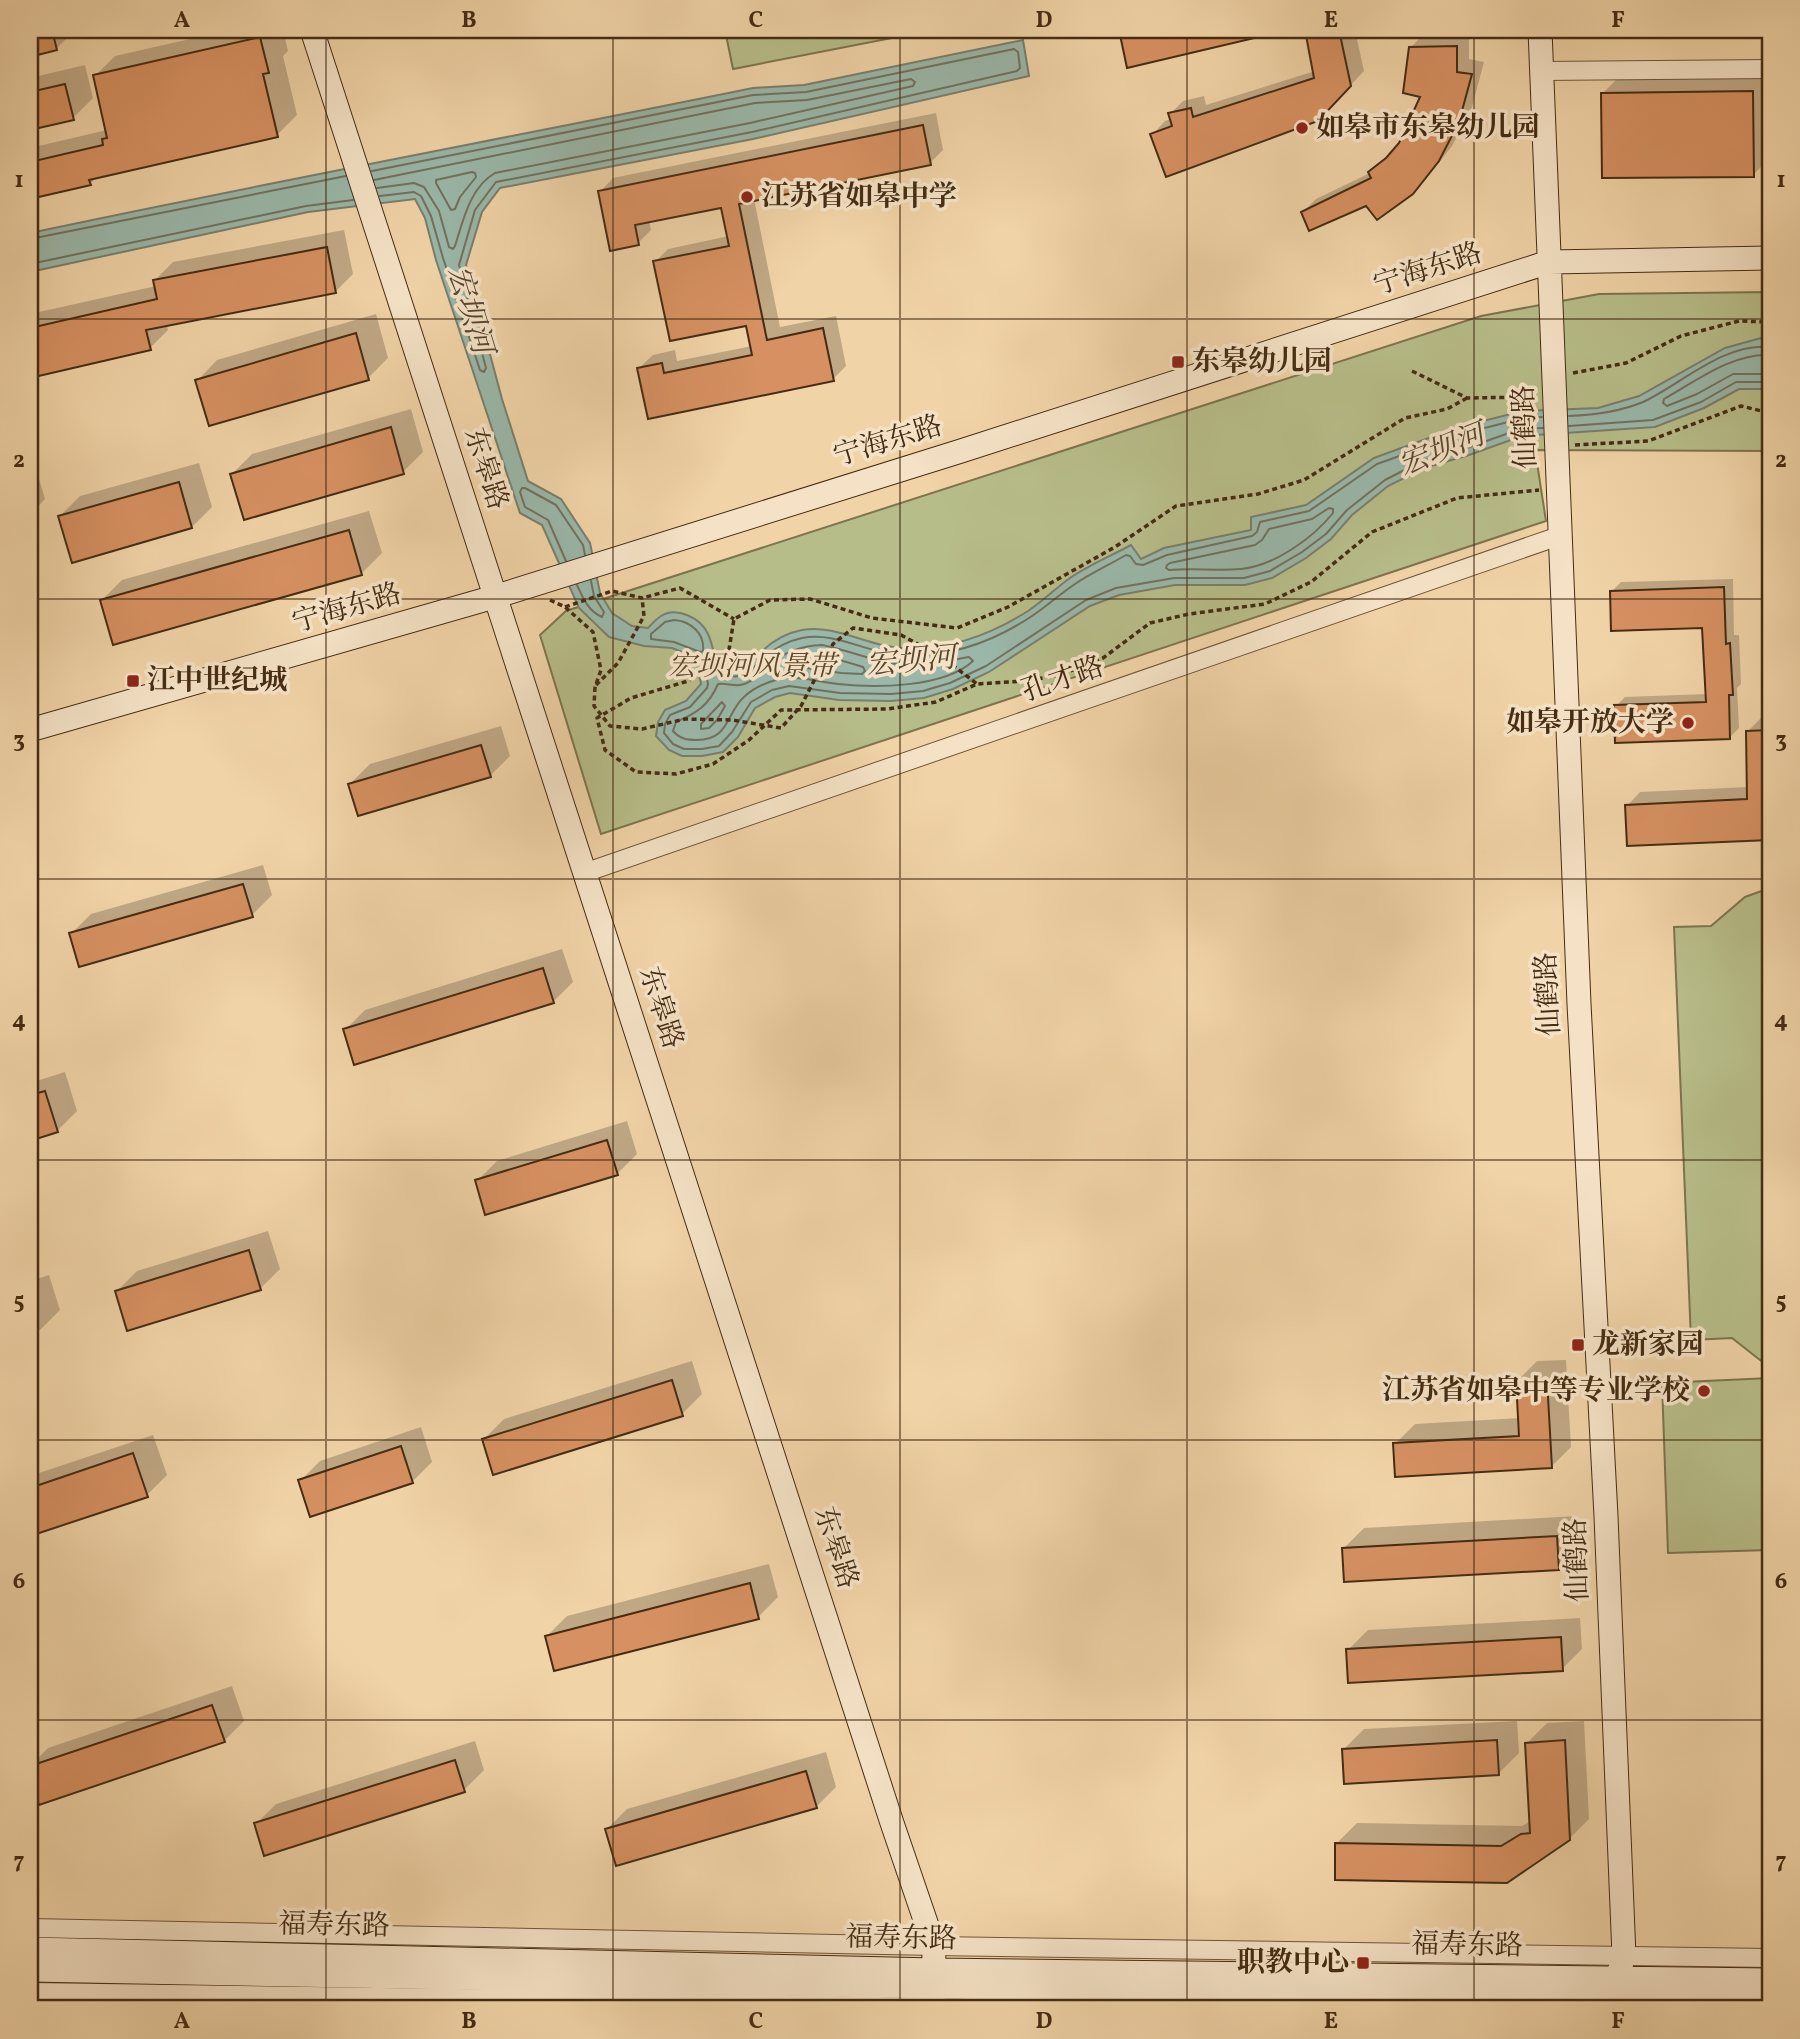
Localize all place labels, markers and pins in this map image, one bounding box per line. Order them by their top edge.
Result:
place label: 如皋市东皋幼儿园 [1316,109,1540,148]
marker: 如皋市东皋幼儿园 [1294,120,1310,136]
place label: 江苏省如皋中学 [761,178,957,217]
marker: 江苏省如皋中学 [739,189,755,205]
place label: 东皋幼儿园 [1192,343,1332,382]
marker: 东皋幼儿园 [1170,354,1186,370]
place label: 江中世纪城 [147,662,287,701]
marker: 江中世纪城 [125,673,141,689]
place label: 如皋开放大学 [1506,704,1674,743]
marker: 如皋开放大学 [1680,715,1696,731]
place label: 龙新家园 [1592,1326,1704,1365]
marker: 龙新家园 [1570,1337,1586,1353]
place label: 江苏省如皋中等专业学校 [1382,1372,1690,1411]
marker: 江苏省如皋中等专业学校 [1696,1383,1712,1399]
place label: 职教中心 [1237,1944,1349,1983]
marker: 职教中心 [1355,1955,1371,1971]

